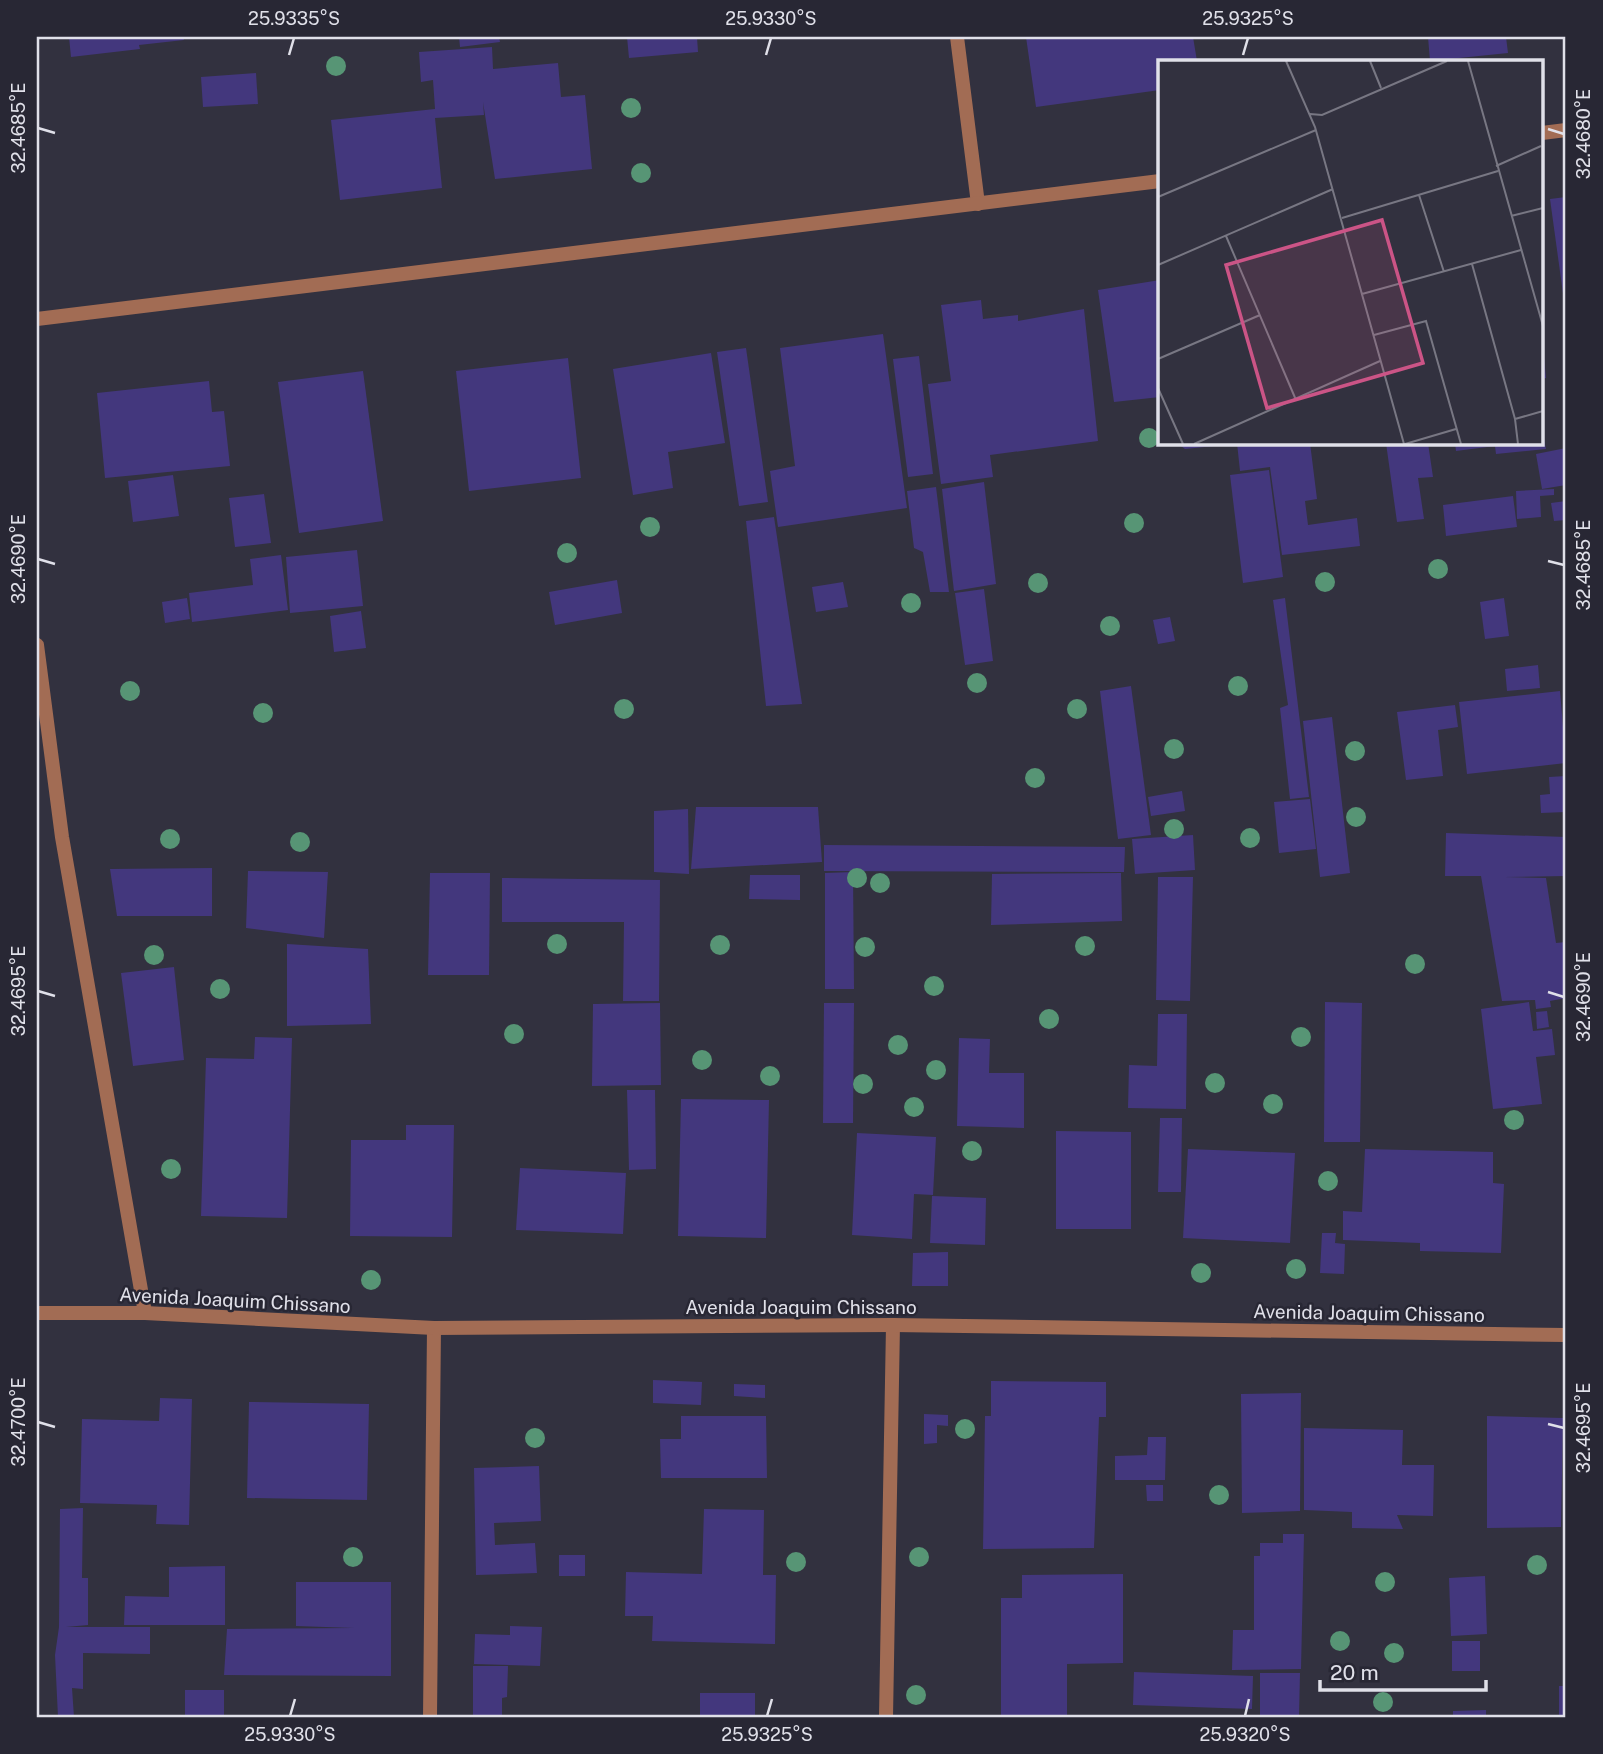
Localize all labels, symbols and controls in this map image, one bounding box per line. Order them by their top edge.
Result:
text: 25.9335°S [248,8,340,29]
text: 25.9330°S [725,8,817,29]
text: 25.9325°S [1202,8,1294,29]
inset map [1158,60,1544,444]
text: 32.4685°E [8,82,29,174]
text: 32.4680°E [1573,89,1594,179]
text: 32.4690°E [8,514,29,604]
text: 32.4685°E [1573,519,1594,611]
text: 32.4695°E [8,946,29,1036]
text: 32.4690°E [1573,952,1594,1042]
street label: Avenida Joaquim Chissano [119,1283,351,1317]
street label: Avenida Joaquim Chissano [685,1296,917,1318]
street label: Avenida Joaquim Chissano [1253,1300,1485,1326]
text: 32.4700°E [8,1377,29,1467]
text: 32.4695°E [1573,1383,1594,1473]
scale bar [1320,1649,1486,1693]
text: 20 m [1330,1660,1379,1685]
text: 25.9330°S [244,1724,336,1745]
text: 25.9325°S [721,1724,813,1745]
text: 25.9320°S [1200,1724,1290,1745]

